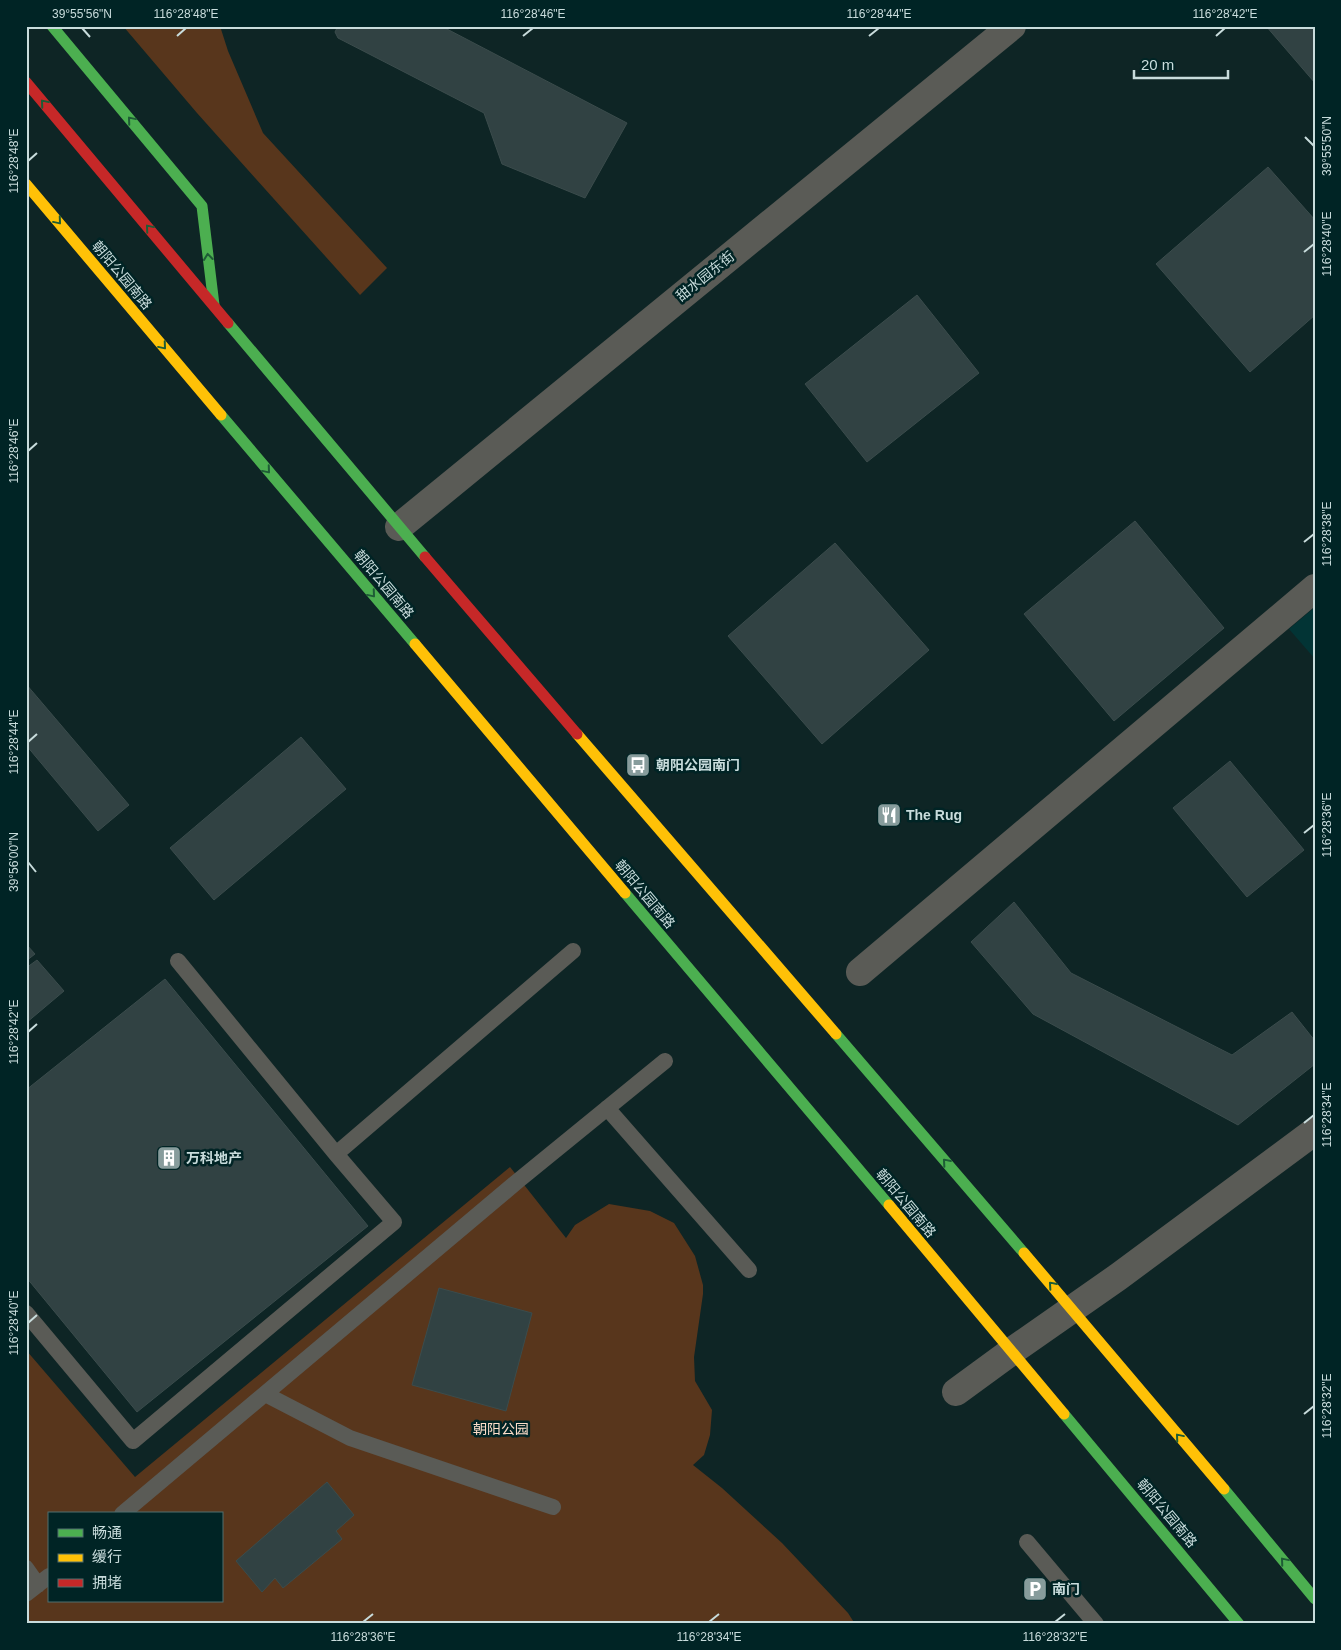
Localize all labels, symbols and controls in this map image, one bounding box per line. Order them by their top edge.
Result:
text: 39°55'56"N [52,7,112,21]
text: 116°28'48"E [153,7,219,21]
text: 116°28'46"E [500,7,566,21]
text: 116°28'44"E [846,7,912,21]
text: 116°28'42"E [1192,7,1258,21]
scale bar [1134,48,1227,80]
text: 20 m [1141,56,1174,73]
one-way arrow [41,100,50,109]
text: 39°55'50"N [1320,116,1334,176]
one-way arrow [127,117,136,126]
text: 116°28'48"E [7,128,21,194]
text: 116°28'40"E [1320,211,1334,277]
one-way arrow [52,216,61,225]
one-way arrow [145,224,154,233]
street label: 朝阳公园南路 [89,238,155,312]
street label: 甜水园东街 [673,248,737,304]
one-way arrow [203,253,214,261]
one-way arrow [157,340,166,349]
text: 116°28'46"E [7,418,21,484]
one-way arrow [262,464,271,473]
text: 116°28'38"E [1320,501,1334,567]
street label: 朝阳公园南路 [351,547,417,621]
one-way arrow [367,588,375,597]
text: 116°28'44"E [7,709,21,775]
bus stop icon: 朝阳公园南门 [625,752,651,778]
place label: 朝阳公园南门 [656,757,740,773]
text: 116°28'36"E [1320,792,1334,858]
restaurant icon: The Rug [876,802,902,828]
place label: The Rug [906,807,962,823]
text: 39°56'00"N [7,832,21,892]
street label: 朝阳公园南路 [612,857,678,931]
text: 116°28'42"E [7,999,21,1065]
text: 116°28'34"E [1320,1082,1334,1148]
building icon: 万科地产 [156,1145,182,1171]
place label: 万科地产 [186,1150,242,1166]
one-way arrow [943,1159,952,1168]
street label: 朝阳公园南路 [873,1166,939,1240]
one-way arrow [1049,1282,1058,1291]
text: 116°28'40"E [7,1290,21,1356]
text: 116°28'32"E [1320,1373,1334,1439]
park label: 朝阳公园 [473,1421,529,1437]
one-way arrow [1176,1433,1185,1442]
street label: 朝阳公园南路 [1134,1476,1200,1550]
legend [48,1512,222,1602]
text: 畅通 [92,1524,122,1541]
text: 缓行 [92,1548,122,1565]
one-way arrow [1280,1558,1289,1567]
text: 拥堵 [92,1574,122,1591]
parking icon: 南门 [1022,1576,1048,1602]
place label: 南门 [1052,1581,1080,1597]
text: 116°28'36"E [330,1630,396,1644]
text: 116°28'34"E [676,1630,742,1644]
text: 116°28'32"E [1022,1630,1088,1644]

